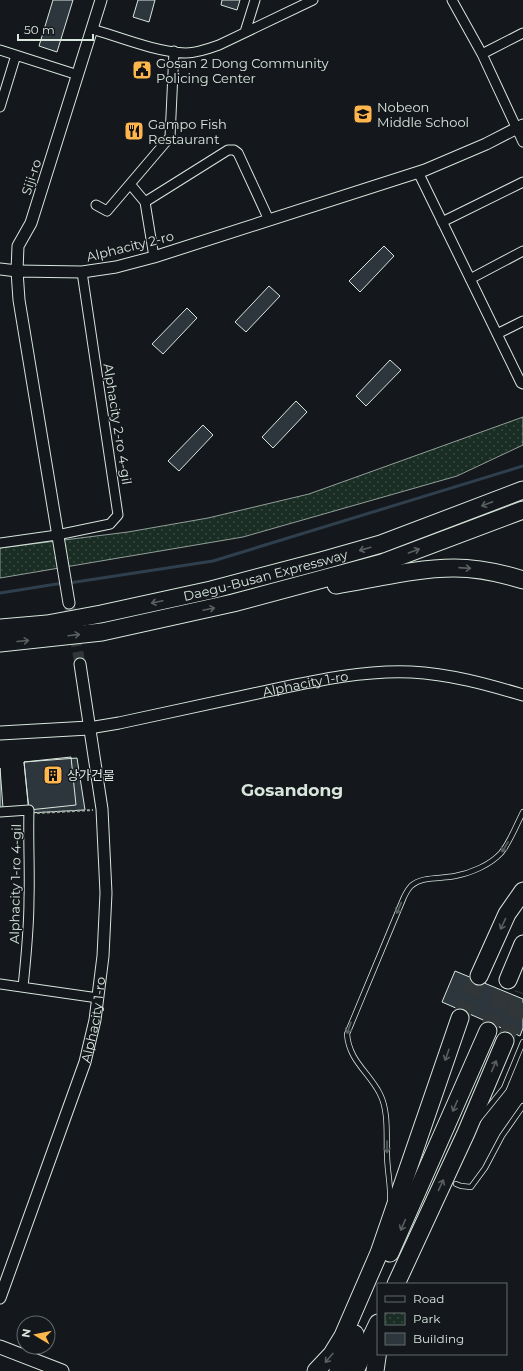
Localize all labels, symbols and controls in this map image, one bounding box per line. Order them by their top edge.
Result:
scale bar [18,16,93,42]
text: 50 m [24,22,55,37]
place label: Gosan 2 Dong Community Policing Center [156,55,330,86]
public building icon: Gosan 2 Dong Community Policing Center [131,59,153,81]
place label: Nobeon Middle School [377,99,469,130]
school or university icon: Nobeon Middle School [352,103,374,125]
place label: Gampo Fish Restaurant [148,116,227,147]
restaurant icon: Gampo Fish Restaurant [123,120,145,142]
street label: Siji-ro [18,157,44,197]
street label: Alphacity 2-ro [85,227,175,265]
street label: Alphacity 2-ro 4-gil [101,362,135,486]
one-way arrow [481,500,493,508]
street label: Daegu-Busan Expressway [182,546,350,604]
one-way arrow [358,546,371,553]
one-way arrow [408,546,420,554]
one-way arrow [458,565,471,572]
one-way arrow [151,598,164,606]
one-way arrow [202,604,215,612]
one-way arrow [68,631,81,639]
one-way arrow [16,637,29,645]
street label: Alphacity 1-ro [261,668,349,700]
building icon: 상가건물 [42,764,64,786]
place label: 상가건물 [67,767,115,783]
district label: Gosandong [241,780,343,800]
street label: Alphacity 1-ro 4-gil [6,824,24,944]
one-way arrow [500,841,508,853]
one-way arrow [395,901,403,913]
one-way arrow [499,918,506,930]
street label: Alphacity 1-ro [77,976,108,1064]
one-way arrow [345,1022,353,1034]
one-way arrow [443,1049,450,1062]
one-way arrow [491,1061,498,1073]
one-way arrow [451,1099,458,1111]
one-way arrow [383,1140,391,1153]
one-way arrow [438,1179,445,1191]
one-way arrow [399,1218,406,1230]
legend [377,1283,507,1355]
text: Road [413,1291,444,1306]
text: Park [413,1311,441,1326]
north arrow [16,1315,56,1355]
text: N [18,1328,34,1339]
text: Building [413,1331,464,1346]
one-way arrow [324,1353,333,1363]

